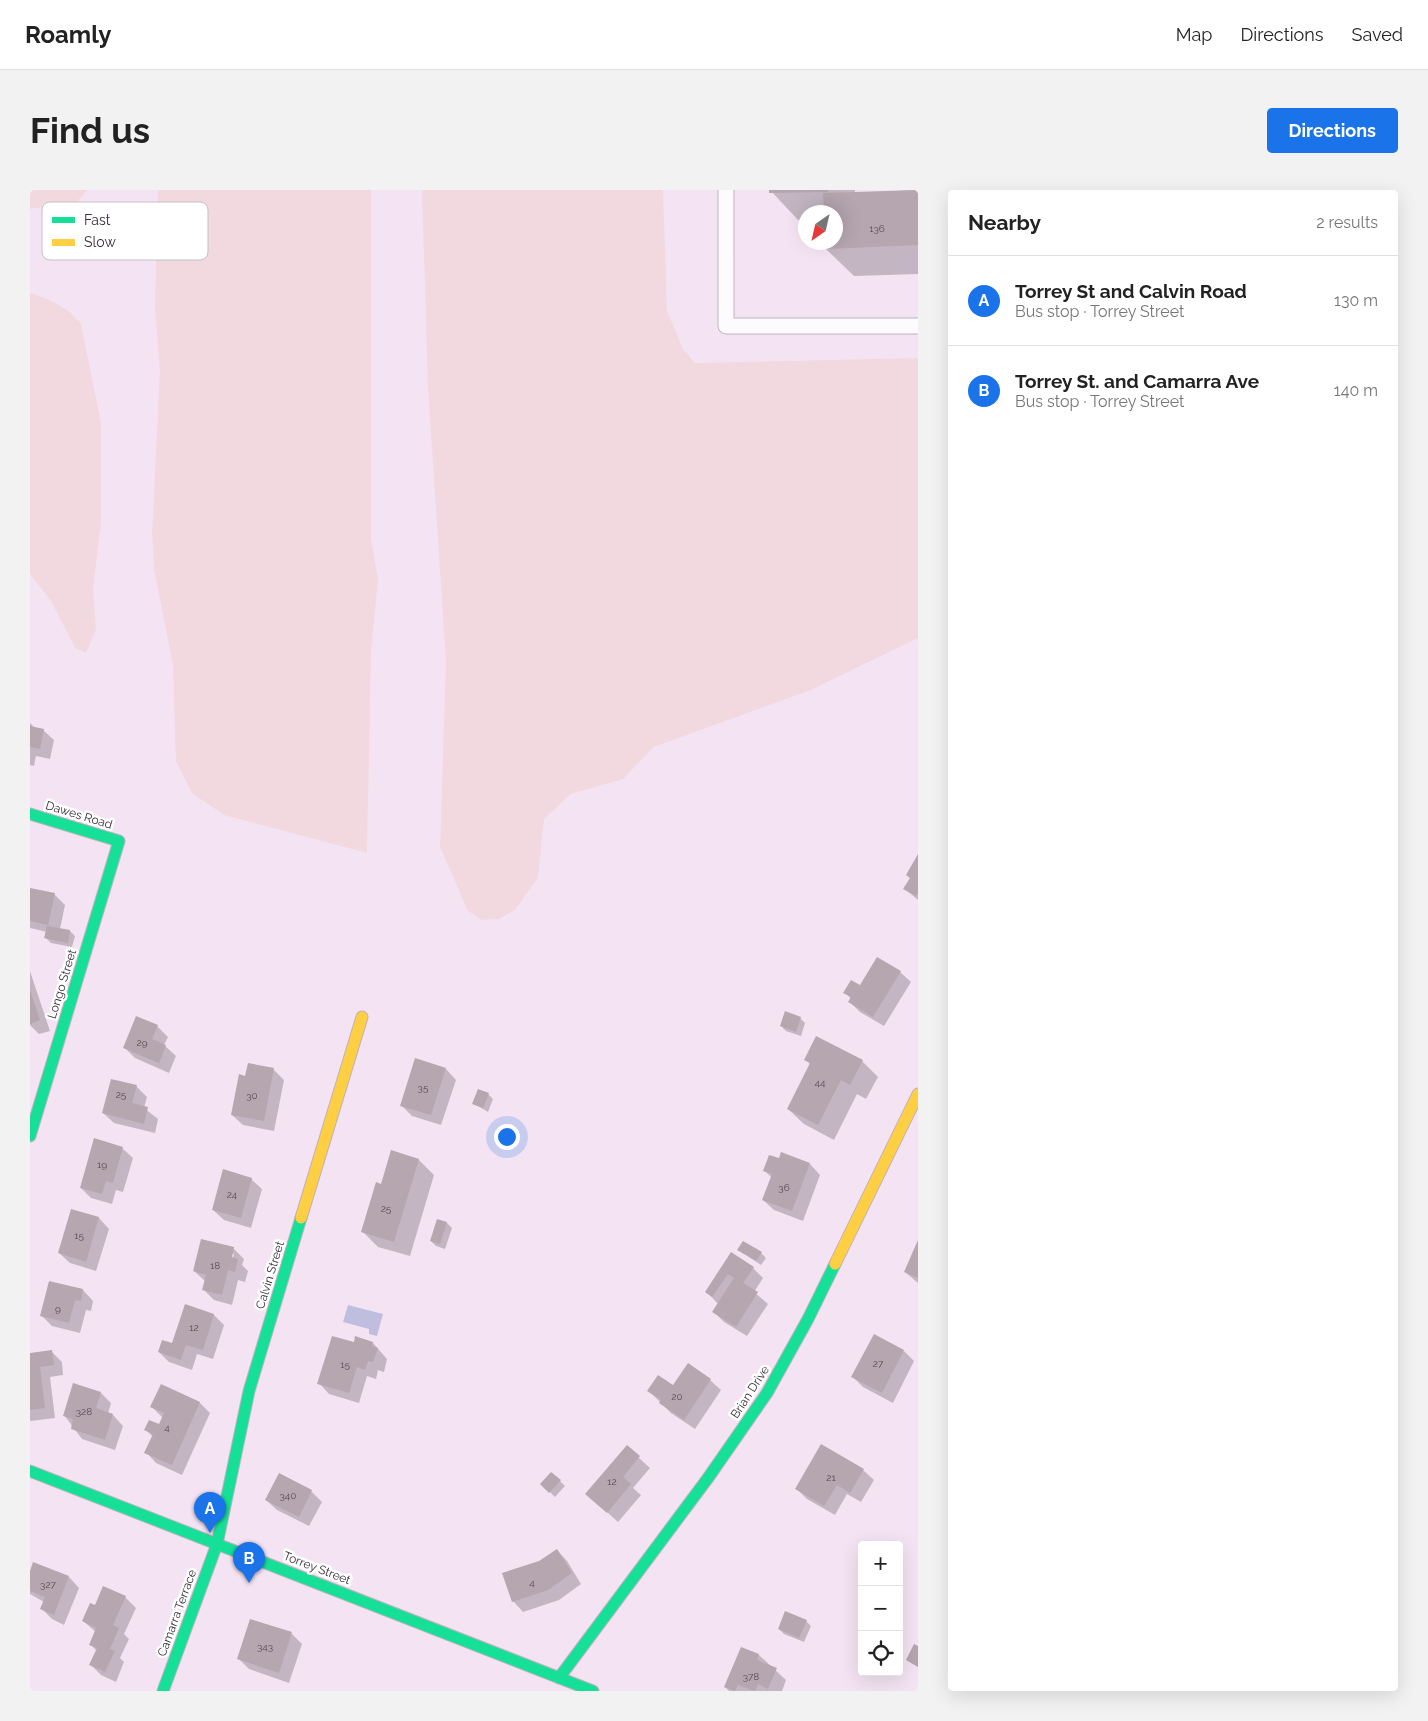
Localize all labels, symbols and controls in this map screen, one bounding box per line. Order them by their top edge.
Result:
text: Roamly [25,20,111,49]
text: Map [1176,24,1212,45]
text: Directions [1240,24,1324,45]
text: Saved [1352,24,1403,45]
button: Directions [1267,108,1398,153]
text: Find us [30,110,150,151]
legend [42,202,208,260]
north arrow [798,205,843,250]
text: Nearby [968,210,1041,235]
text: Fast [84,212,111,228]
text: 2 results [1316,213,1378,232]
house number: 136 [869,223,885,234]
text: Slow [84,234,116,250]
text: Torrey St and Calvin Road [1015,280,1247,302]
text: A [979,291,989,310]
text: 130 m [1334,291,1378,310]
text: Bus stop · Torrey Street [1015,302,1184,321]
text: Torrey St. and Camarra Ave [1015,370,1259,392]
text: B [979,381,989,400]
text: 140 m [1334,381,1378,400]
text: Bus stop · Torrey Street [1015,392,1184,411]
street label: Dawes Road [44,798,114,832]
street label: Longo Street [45,948,79,1020]
house number: 29 [136,1037,148,1048]
house number: 44 [815,1077,826,1088]
house number: 35 [418,1082,429,1093]
house number: 25 [116,1089,127,1100]
house number: 30 [246,1090,258,1101]
your location [494,1124,520,1150]
house number: 19 [97,1159,107,1170]
house number: 36 [778,1182,790,1193]
house number: 24 [227,1189,238,1200]
house number: 25 [381,1203,392,1214]
house number: 15 [74,1230,84,1241]
street label: Calvin Street [253,1239,287,1311]
house number: 18 [210,1260,220,1271]
house number: 9 [55,1303,61,1314]
house number: 12 [189,1322,199,1333]
house number: 27 [873,1358,884,1369]
house number: 15 [340,1359,350,1370]
street label: Brian Drive [728,1363,772,1421]
house number: 20 [671,1391,683,1402]
house number: 328 [76,1406,92,1417]
house number: 4 [164,1422,170,1433]
house number: 21 [826,1472,836,1483]
house number: 12 [607,1476,617,1487]
house number: 340 [280,1490,296,1501]
pin: A [194,1492,226,1533]
map controls [858,1541,903,1676]
button: + [858,1541,903,1586]
pin: B [233,1542,265,1583]
street label: Torrey Street [281,1549,353,1587]
street label: Camarra Terrace [155,1568,199,1658]
house number: 4 [529,1577,535,1588]
house number: 327 [40,1579,57,1590]
button: − [858,1586,903,1631]
button: locate [858,1631,903,1676]
house number: 343 [257,1641,273,1652]
house number: 378 [743,1671,759,1682]

